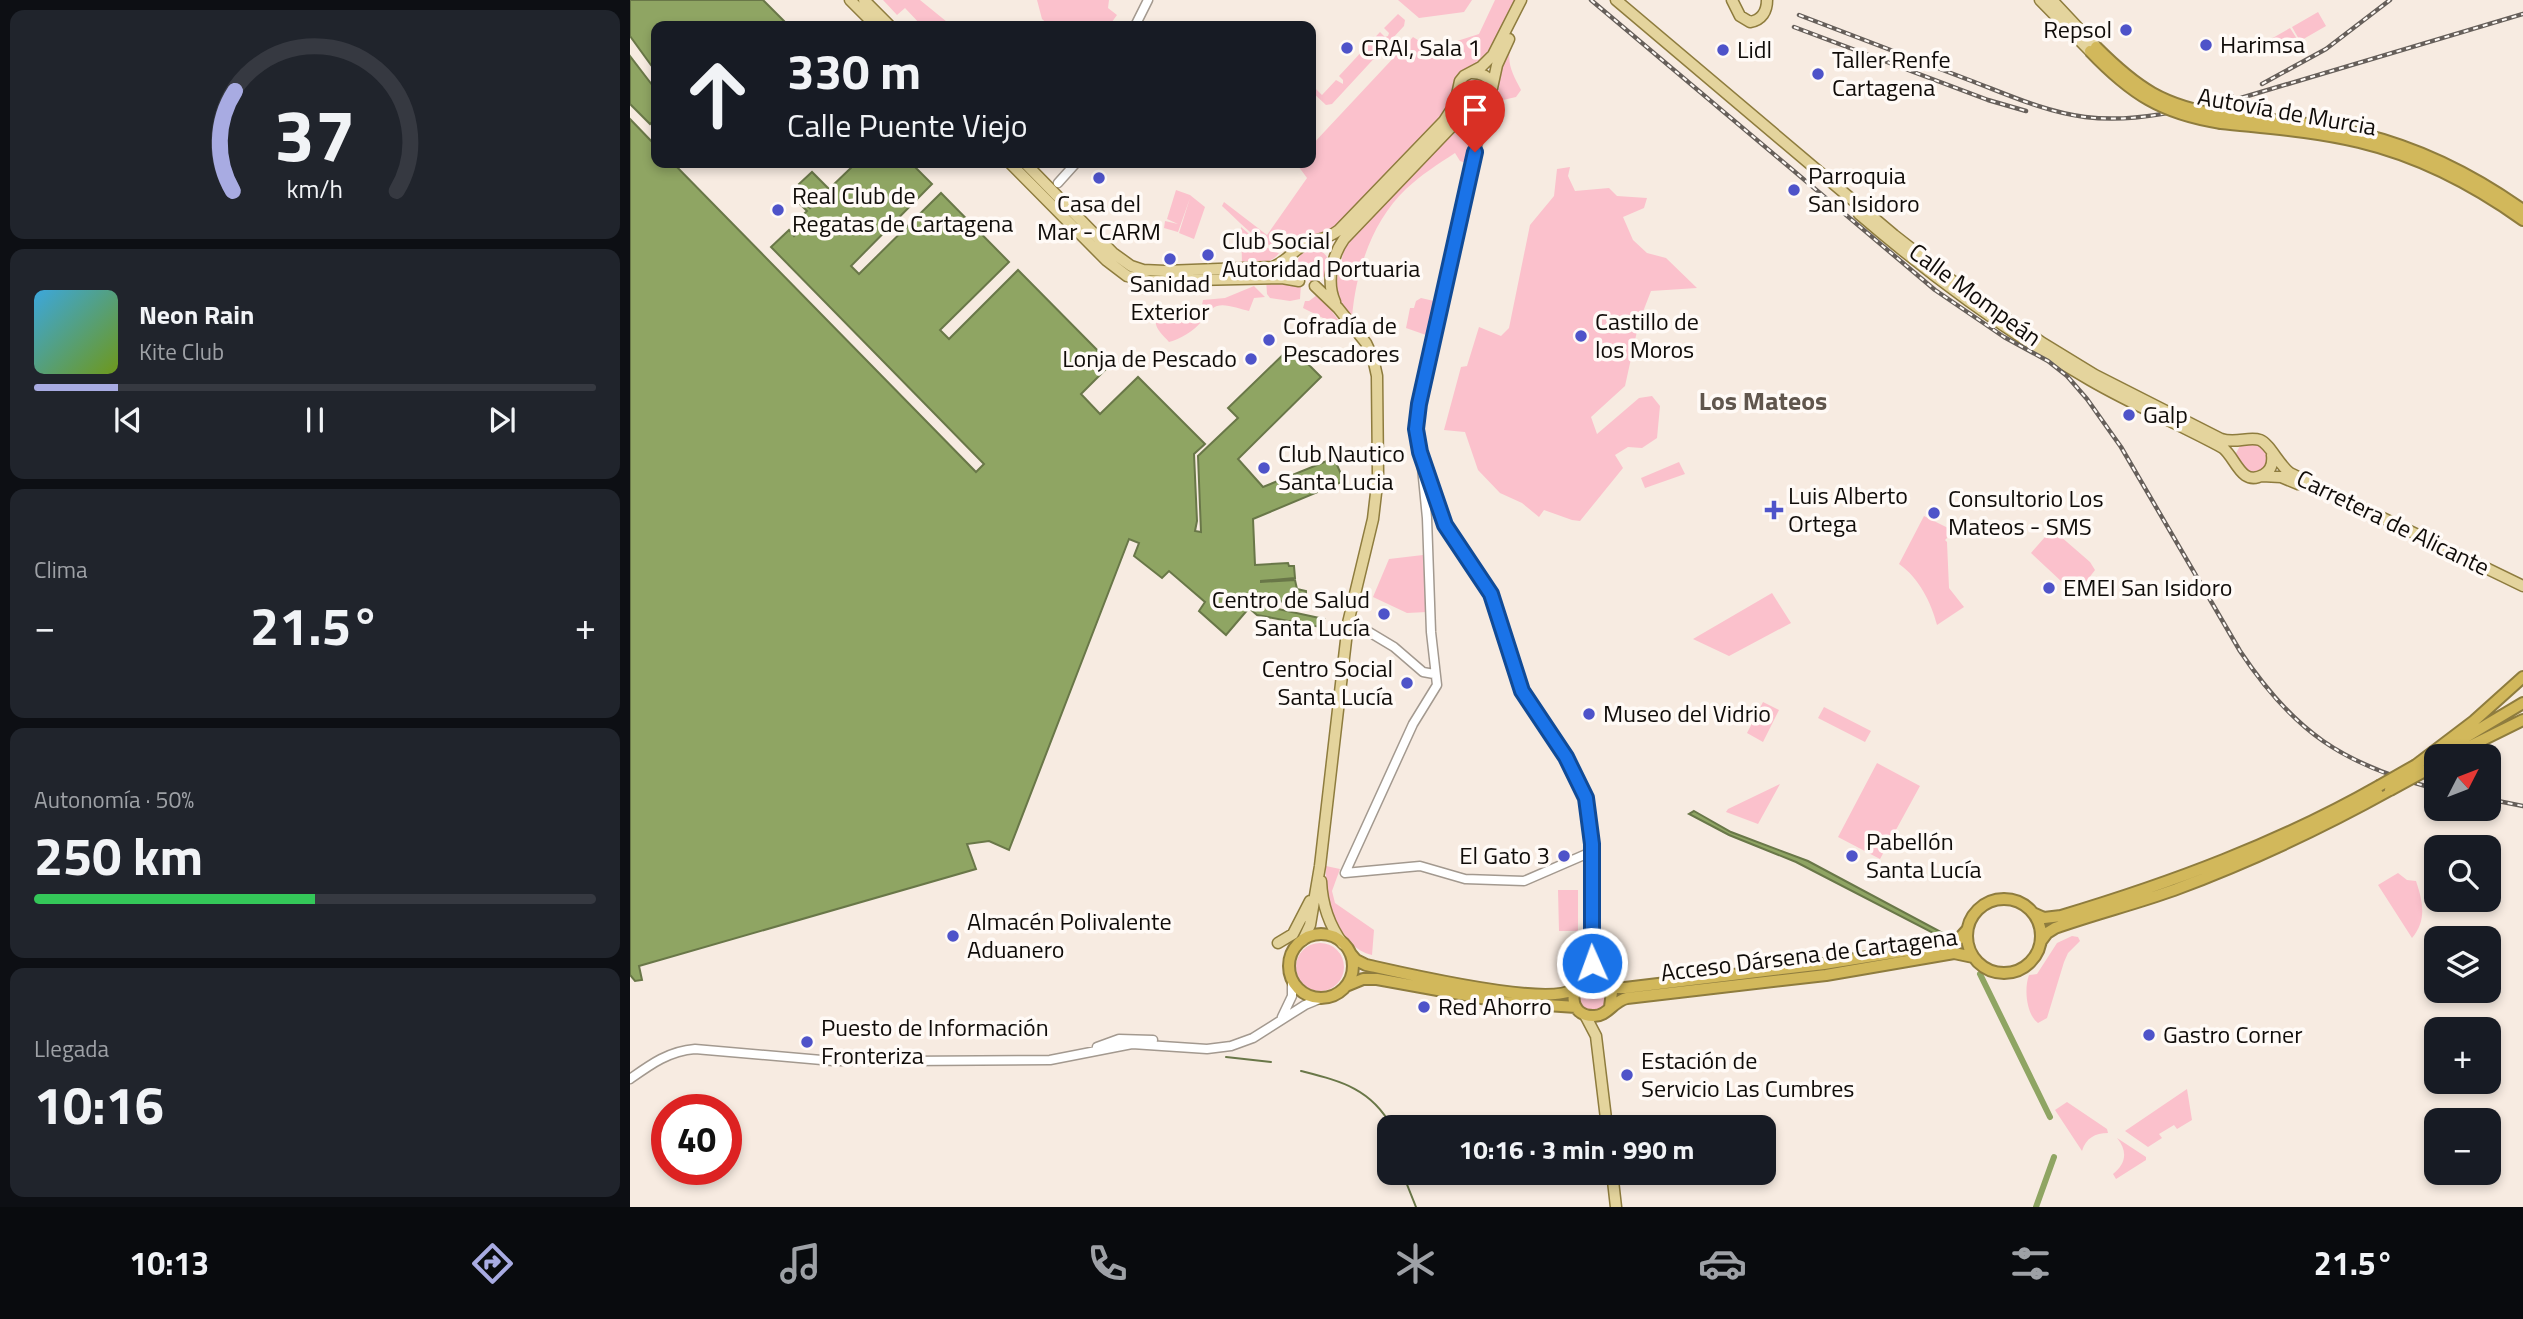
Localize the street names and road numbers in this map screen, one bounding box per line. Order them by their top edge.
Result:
street label: Autovía de Murcia [2195,78,2379,144]
street label: Calle Mompeán [1902,234,2049,355]
street label: Carretera de Alicante [2291,460,2496,584]
street label: Acceso Dársena de Cartagena [1658,918,1959,990]

